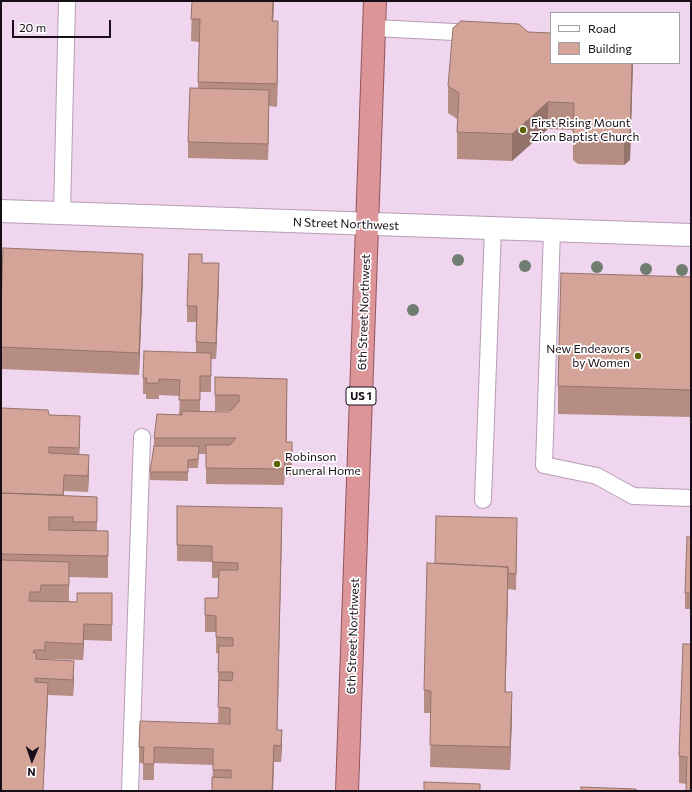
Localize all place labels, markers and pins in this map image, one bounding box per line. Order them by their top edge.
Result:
place label: First Rising Mount Zion Baptist Church [531,116,639,144]
marker: First Rising Mount Zion Baptist Church [518,125,528,135]
place label: New Endeavors by Women [546,342,630,370]
marker: New Endeavors by Women [633,351,643,361]
place label: Robinson Funeral Home [285,450,361,478]
marker: Robinson Funeral Home [272,459,282,469]

